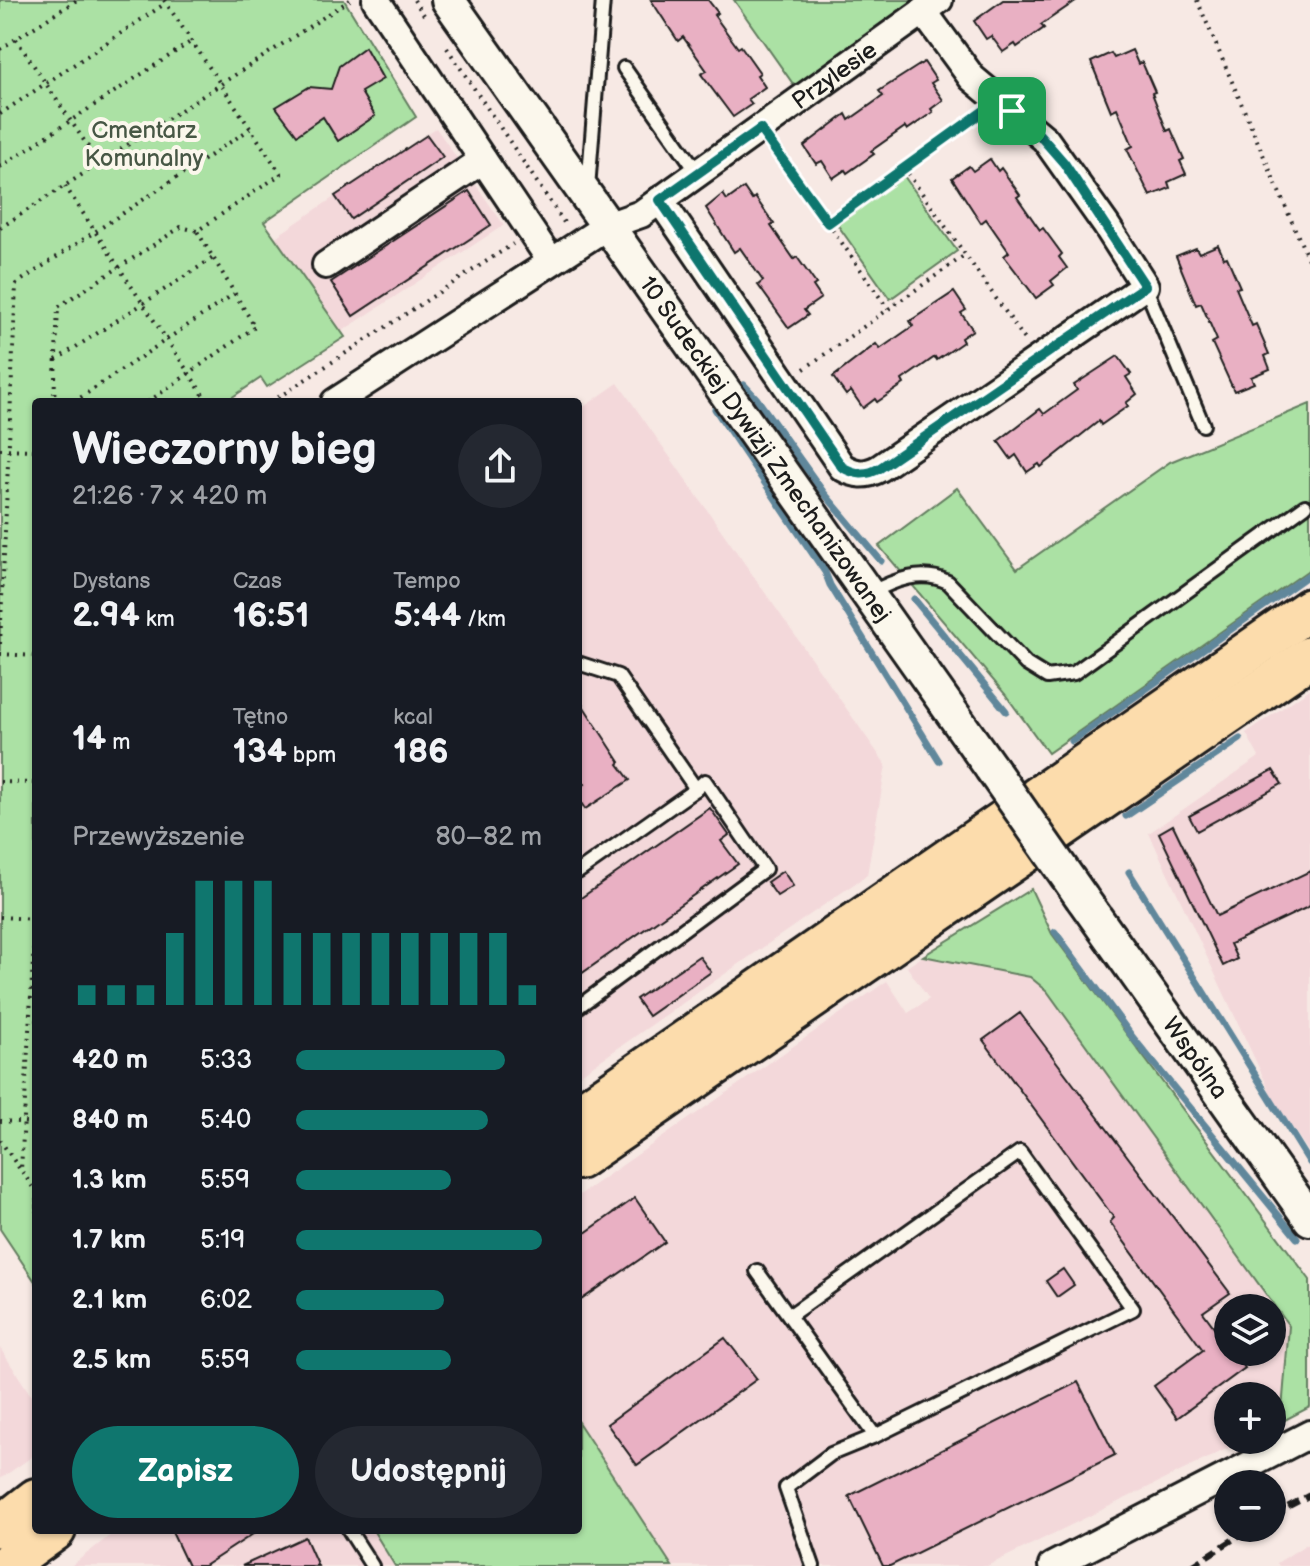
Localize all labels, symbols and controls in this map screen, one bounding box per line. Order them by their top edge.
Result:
street label: Przylesie [786,35,882,115]
pin [978,77,1046,145]
icon: arrive [990,89,1034,133]
park label: Cmentarz Komunalny [85,116,204,173]
street label: 10 Sudeckiej Dywizji Zmechanizowanej [633,270,898,628]
text: Wieczorny bieg [72,424,377,477]
button: share [458,424,542,508]
text: 21:26 · 7 × 420 m [72,481,267,512]
text: Dystans [72,568,151,595]
text: Czas [233,568,282,595]
text: Tempo [393,568,461,595]
text: 2.94 [72,595,140,636]
text: 16:51 [233,595,310,636]
text: 5:44 [393,595,461,636]
text: km [140,606,175,633]
text: /km [461,606,506,633]
text: Tętno [233,704,288,731]
text: kcal [393,704,433,731]
text: 14 [72,718,106,759]
text: m [106,729,130,756]
text: 134 [233,731,287,772]
text: 186 [393,731,449,772]
text: bpm [287,742,336,769]
text: Przewyższenie [72,822,245,853]
text: 80–82 m [435,822,542,853]
street label: Wspólna [1156,1011,1235,1104]
text: 420 m [72,1045,148,1076]
text: 5:33 [200,1045,252,1076]
text: 840 m [72,1105,148,1136]
text: 5:40 [200,1105,251,1136]
text: 1.3 km [72,1165,147,1196]
text: 5:59 [200,1165,250,1196]
text: 1.7 km [72,1225,146,1256]
text: 5:19 [200,1225,245,1256]
text: 2.1 km [72,1285,147,1316]
text: 6:02 [200,1285,252,1316]
map controls [1214,1294,1286,1542]
button: layers [1214,1294,1286,1366]
text: 2.5 km [72,1345,151,1376]
text: 5:59 [200,1345,250,1376]
button: + [1214,1382,1286,1454]
button: Zapisz [72,1426,299,1518]
button: Udostępnij [315,1426,542,1518]
button: − [1214,1470,1286,1542]

